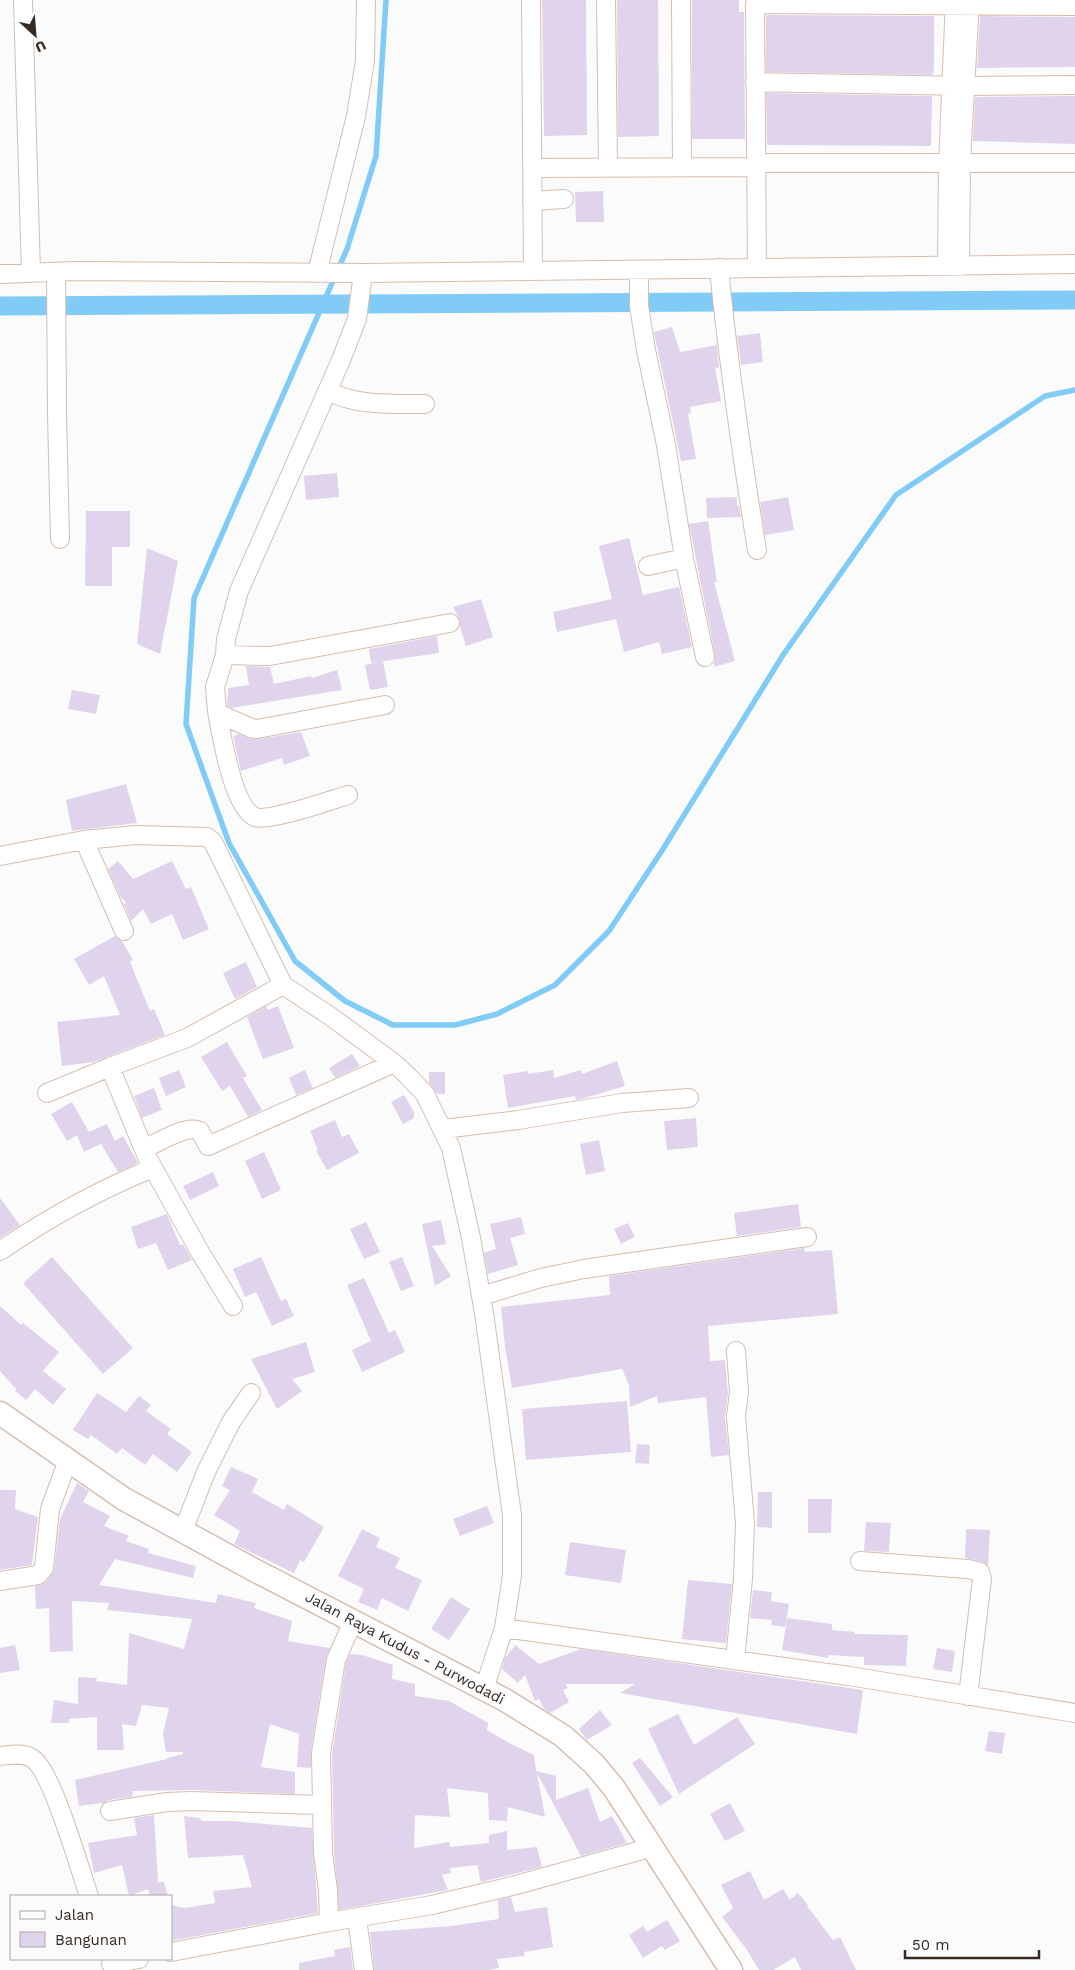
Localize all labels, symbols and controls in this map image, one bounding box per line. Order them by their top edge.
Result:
north arrow [10,10,60,60]
text: U [33,37,49,56]
street label: Jalan Raya Kudus - Purwodadi [302,1588,508,1708]
legend [10,1895,172,1960]
text: Jalan [55,1906,94,1924]
scale bar [905,1928,1039,1960]
text: Bangunan [55,1931,127,1949]
text: 50 m [912,1936,949,1954]

